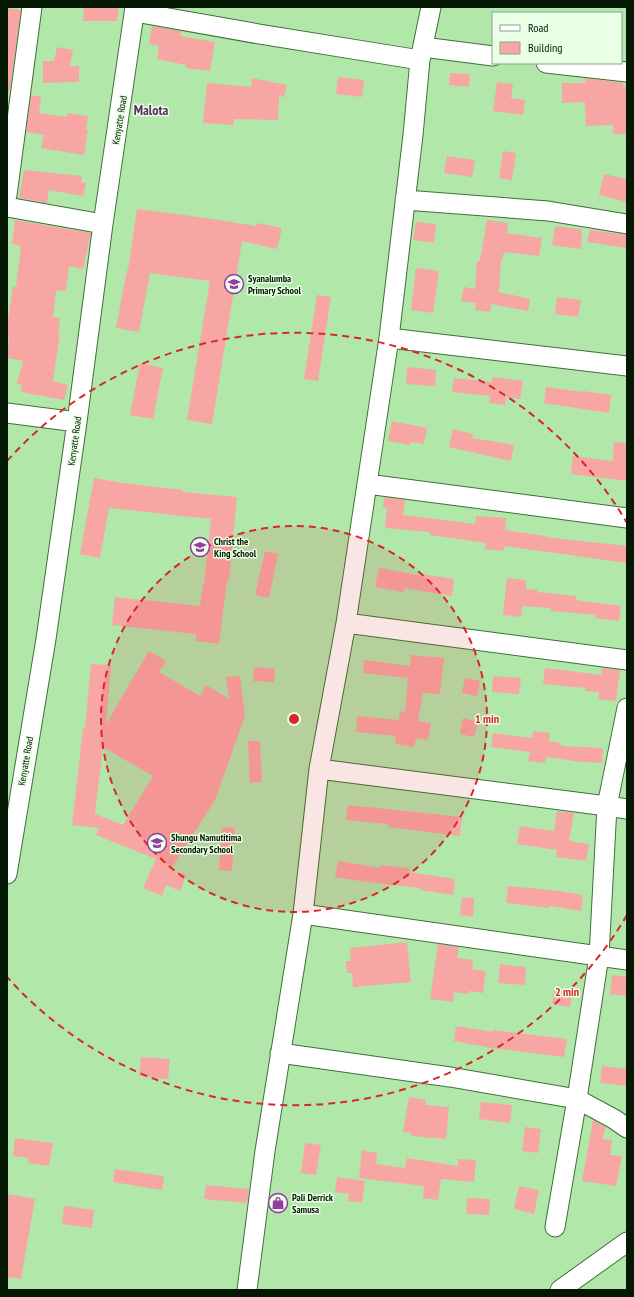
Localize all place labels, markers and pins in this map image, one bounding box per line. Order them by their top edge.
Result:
place label: Syanalumba Primary School [248,272,301,297]
school or university icon: Syanalumba Primary School [223,273,245,295]
place label: Christ the King School [214,535,257,560]
school or university icon: Christ the King School [189,536,211,558]
centre of rings [287,712,301,726]
place label: Shungu Namutitima Secondary School [171,831,241,856]
school or university icon: Shungu Namutitima Secondary School [146,832,168,854]
place label: Pali Derrick Samusa [292,1191,334,1216]
shop icon: Pali Derrick Samusa [267,1192,289,1214]

